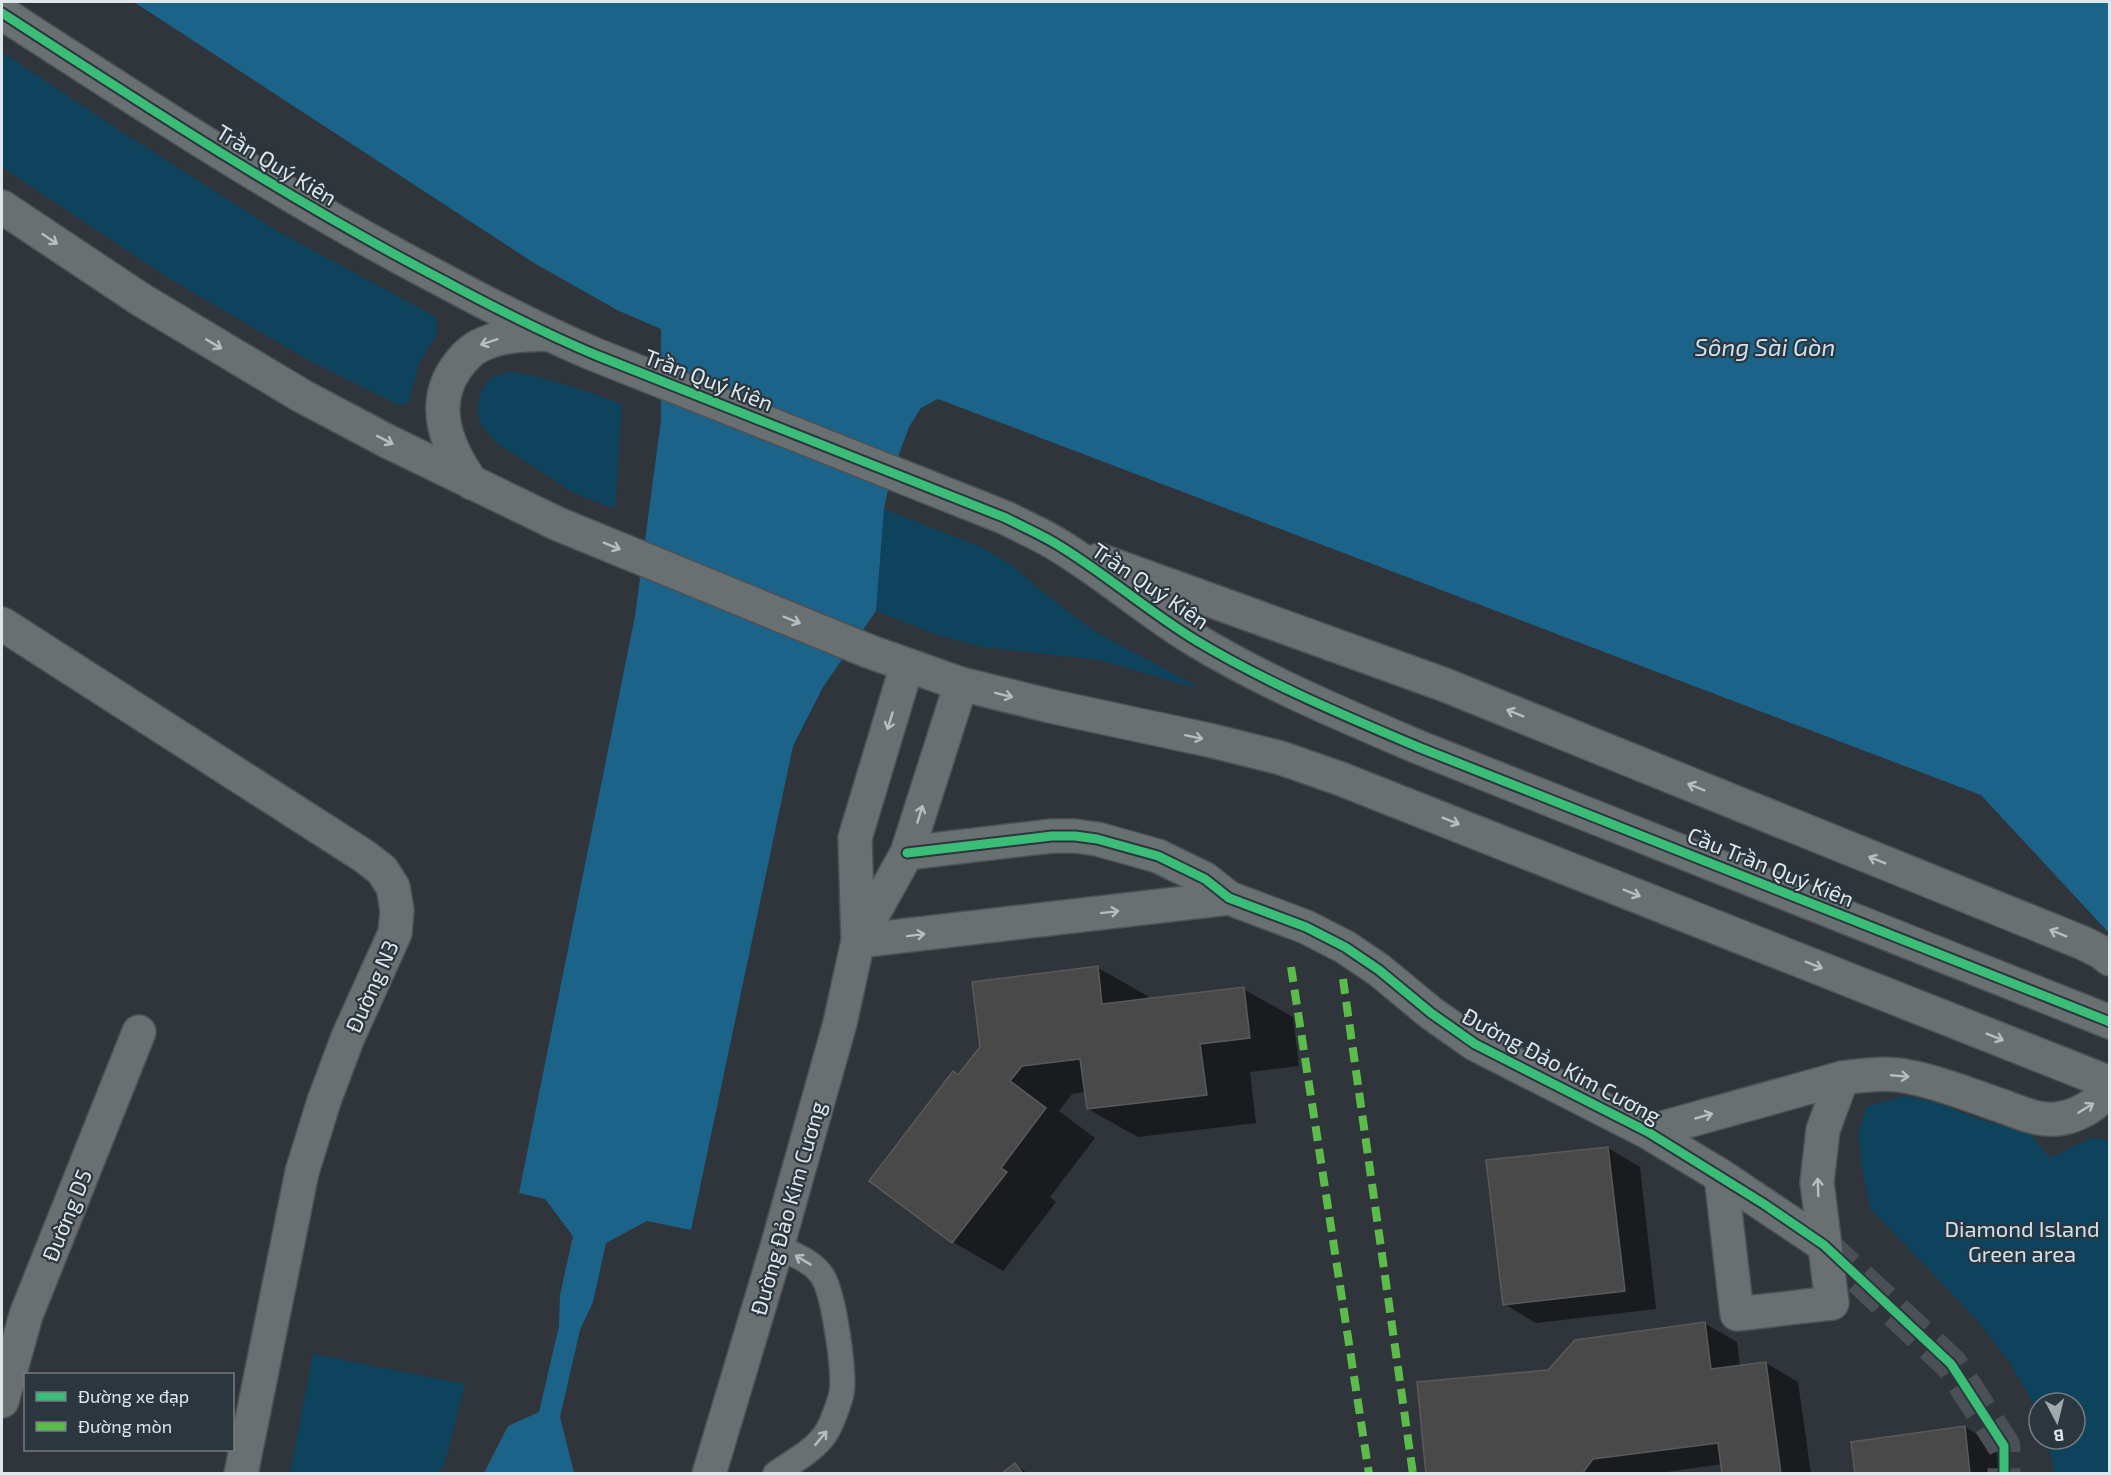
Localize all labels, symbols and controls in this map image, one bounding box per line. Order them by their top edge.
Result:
street label: Trần Quý Kiên [212,118,342,211]
one-way arrow [42,233,58,245]
water label: Sông Sài Gòn [1695,332,1835,361]
one-way arrow [206,338,223,351]
one-way arrow [480,338,499,349]
street label: Trần Quý Kiên [641,343,777,416]
one-way arrow [375,434,393,446]
street label: Trần Quý Kiên [1087,536,1215,635]
one-way arrow [602,541,620,552]
one-way arrow [782,615,801,626]
one-way arrow [994,689,1013,701]
one-way arrow [1507,707,1525,718]
one-way arrow [884,711,895,730]
one-way arrow [1184,732,1203,743]
one-way arrow [1687,780,1706,791]
one-way arrow [915,805,926,824]
one-way arrow [1441,816,1460,827]
street label: Cầu Trần Quý Kiên [1684,821,1858,912]
one-way arrow [1868,854,1887,865]
one-way arrow [1623,888,1641,899]
one-way arrow [1099,906,1119,917]
one-way arrow [2049,927,2067,938]
one-way arrow [906,929,925,940]
street label: Đường N3 [339,936,403,1036]
one-way arrow [1804,960,1822,971]
street label: Đường Đảo Kim Cương [1458,1002,1666,1128]
one-way arrow [1985,1032,2004,1043]
one-way arrow [1889,1071,1909,1082]
street label: Đường Đảo Kim Cương [744,1098,830,1318]
one-way arrow [2077,1102,2094,1114]
one-way arrow [1694,1110,1713,1122]
street label: Đường D5 [36,1165,96,1265]
one-way arrow [1812,1178,1824,1198]
park label: Diamond Island Green area [1944,1215,2100,1266]
one-way arrow [795,1254,812,1266]
legend [24,1373,234,1451]
text: Đường xe đạp [78,1385,189,1407]
north arrow [2027,1391,2087,1451]
text: Đường mòn [78,1415,172,1437]
text: B [2053,1426,2065,1446]
one-way arrow [814,1430,827,1446]

